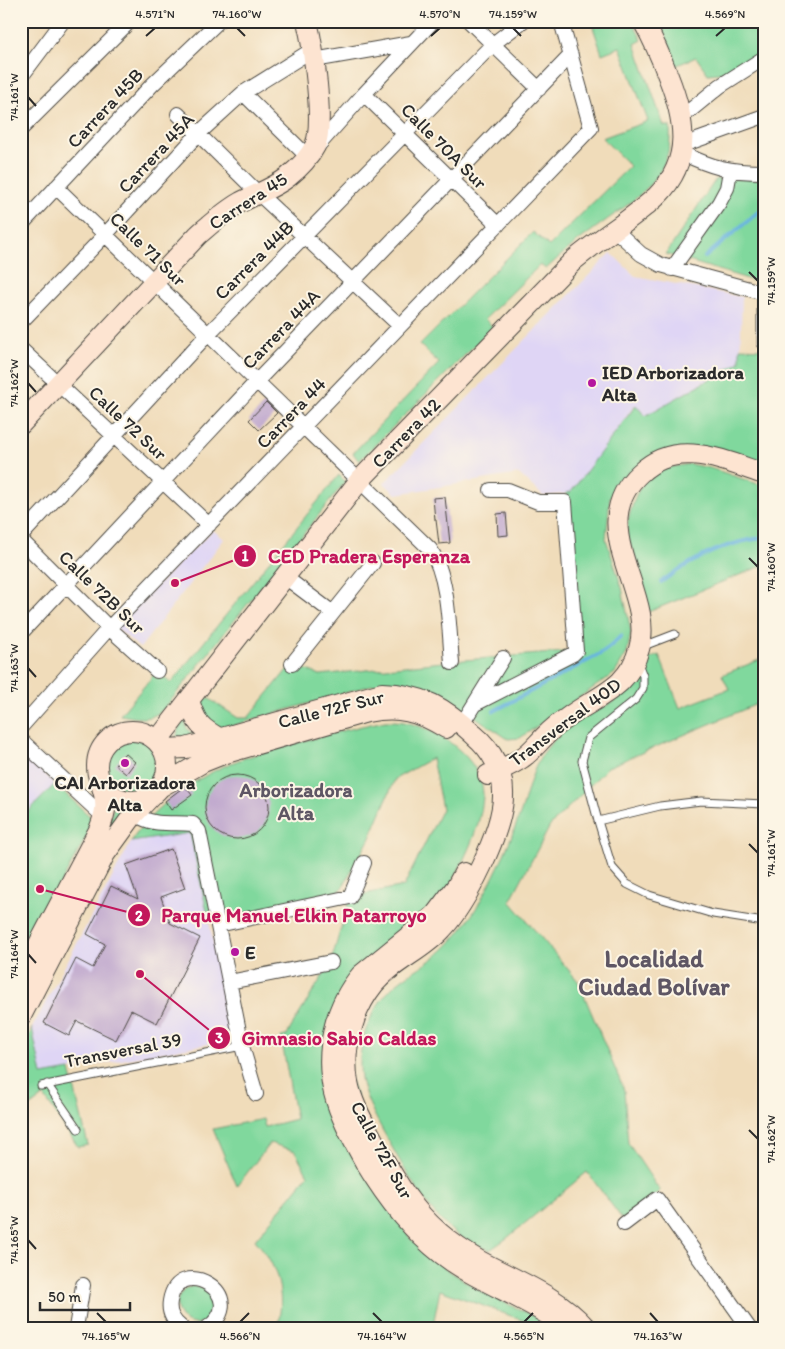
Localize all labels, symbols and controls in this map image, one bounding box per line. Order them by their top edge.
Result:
text: 4.571°N [135,7,175,21]
text: 74.160°W [212,7,262,21]
text: 4.570°N [419,7,461,21]
text: 74.159°W [489,7,537,21]
text: 4.569°N [705,7,745,21]
street label: Carrera 45B [62,63,148,153]
text: 74.161°W [7,73,21,121]
street label: Calle 70A Sur [396,98,492,194]
street label: Carrera 45A [113,108,199,198]
street label: Carrera 45 [204,167,292,235]
street label: Calle 71 Sur [105,207,191,291]
street label: Carrera 44B [210,216,298,304]
text: 74.159°W [764,257,778,305]
street label: Carrera 44A [237,284,325,374]
text: 74.162°W [7,359,21,407]
place label: IED Arborizadora Alta [601,361,744,406]
street label: Carrera 44 [251,373,331,453]
marker: IED Arborizadora Alta [586,377,598,389]
street label: Calle 72 Sur [84,381,172,465]
street label: Carrera 42 [367,393,445,473]
callout: CED Pradera Esperanza [233,538,480,573]
text: 74.160°W [764,542,778,592]
text: CED Pradera Esperanza [268,544,471,569]
street label: Calle 72B Sur [54,545,150,639]
text: 1 [242,547,249,565]
text: 74.163°W [7,644,21,692]
street label: Transversal 40D [505,672,625,772]
street label: Calle 72F Sur [276,685,387,733]
marker: CAI Arborizadora Alta [119,757,131,769]
place label: CAI Arborizadora Alta [55,771,196,816]
district label: Arborizadora Alta [239,778,353,825]
text: 74.161°W [764,829,778,877]
callout: Parque Manuel Elkin Patarroyo [126,898,436,933]
text: Parque Manuel Elkin Patarroyo [161,903,427,928]
text: 2 [135,907,143,925]
text: 74.164°W [7,929,21,979]
place label: E [245,941,256,964]
district label: Localidad Ciudad Bolívar [578,944,731,1001]
marker: E [229,946,241,958]
callout: Gimnasio Sabio Caldas [206,1021,446,1056]
text: Gimnasio Sabio Caldas [242,1026,437,1050]
street label: Transversal 39 [63,1027,183,1073]
text: 3 [215,1029,223,1047]
street label: Calle 72F Sur [346,1097,419,1203]
text: 74.162°W [764,1115,778,1163]
text: 74.165°W [7,1216,21,1264]
scale bar [40,1279,130,1311]
text: 50 m [48,1288,81,1306]
text: 74.165°W [82,1329,130,1343]
text: 4.566°N [220,1329,260,1343]
text: 74.164°W [357,1329,407,1343]
text: 4.565°N [504,1329,544,1343]
text: 74.163°W [634,1329,682,1343]

